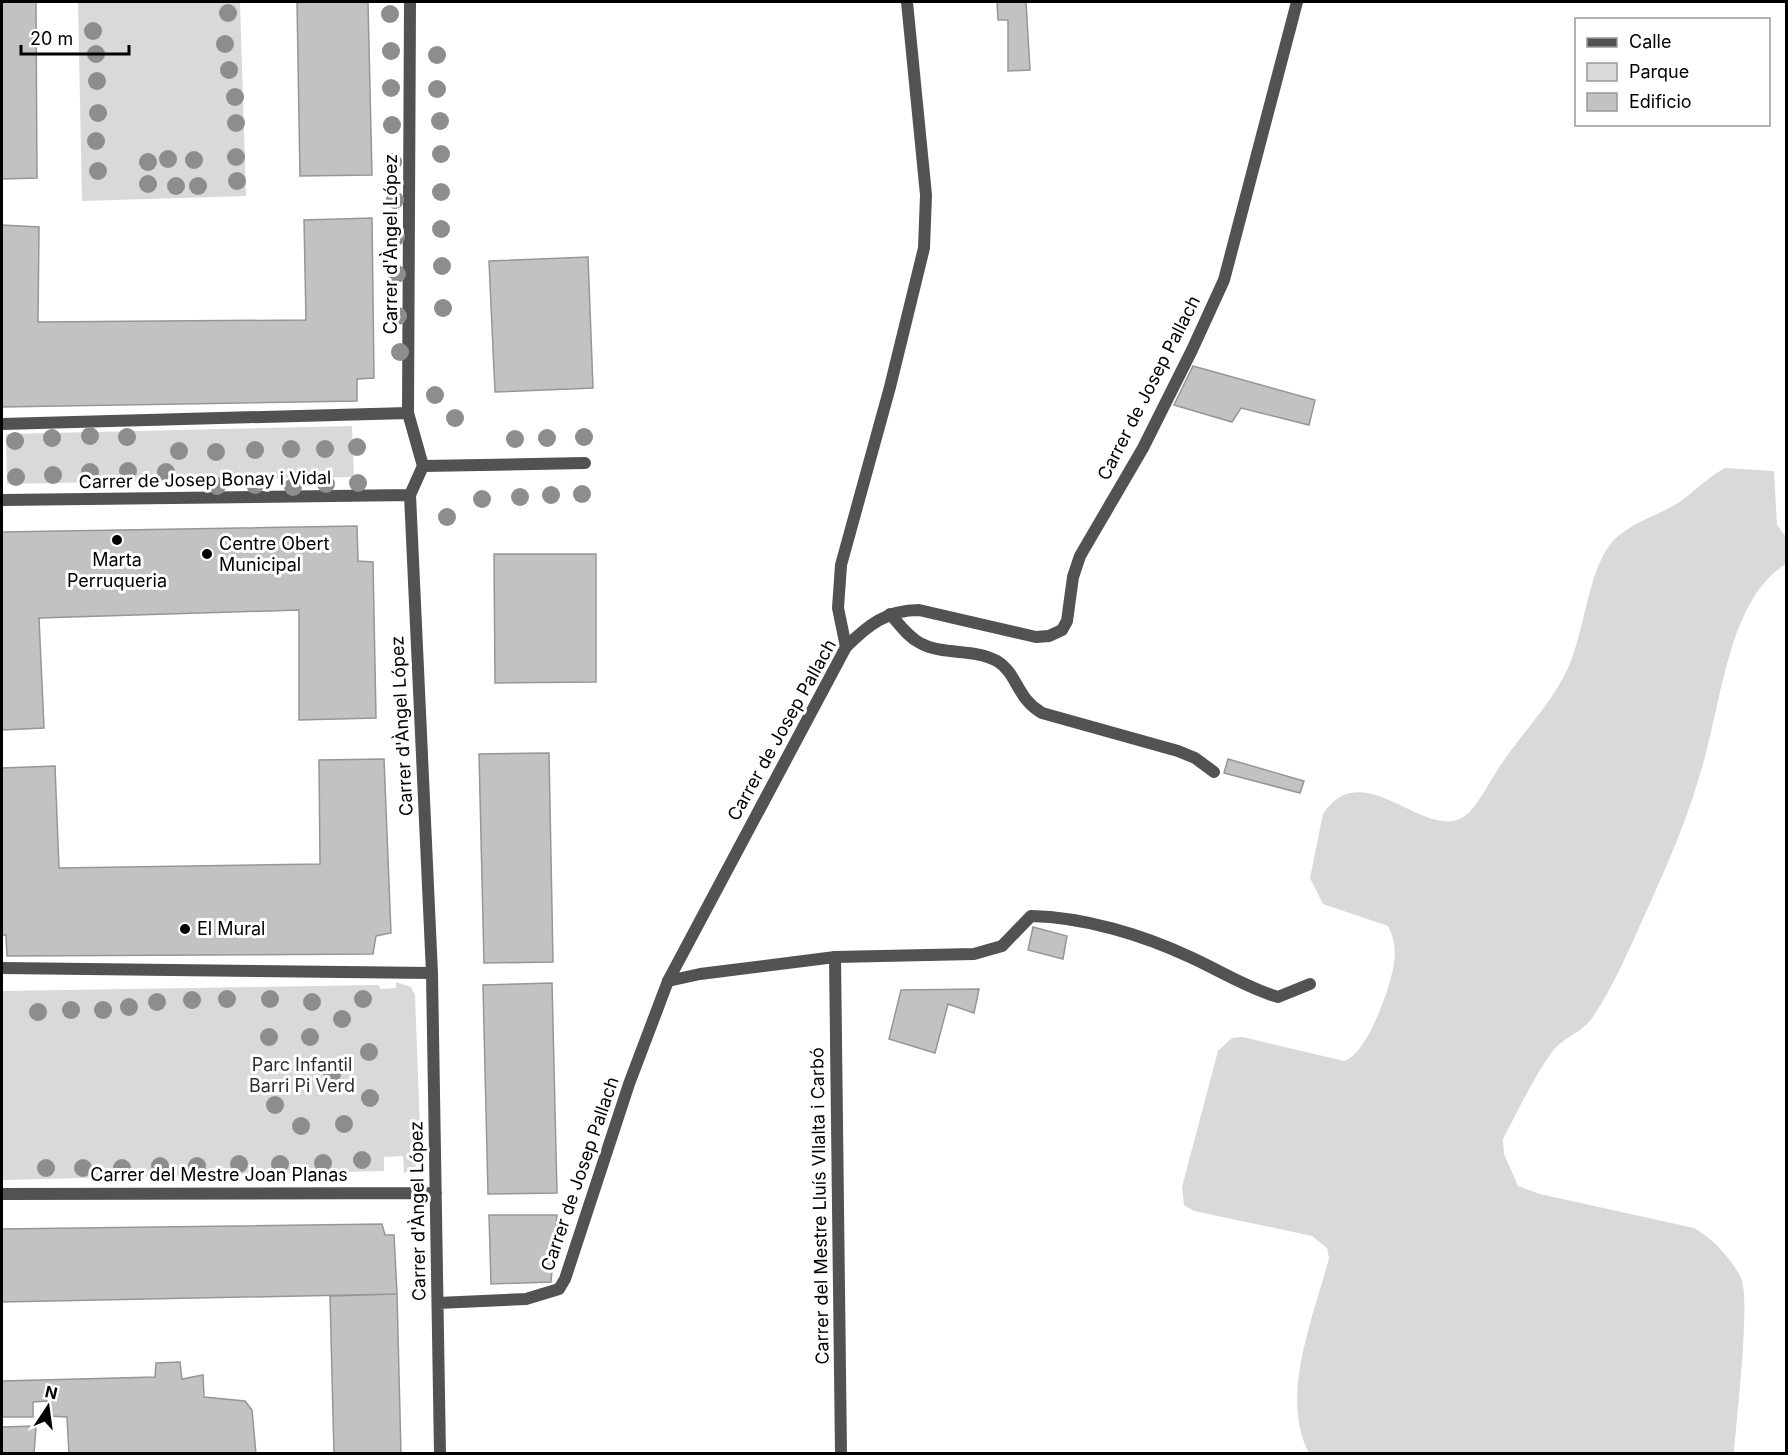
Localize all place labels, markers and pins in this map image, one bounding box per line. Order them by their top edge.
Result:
marker: Marta Perruqueria [110,533,124,547]
place label: Centre Obert Municipal [219,533,330,575]
marker: Centre Obert Municipal [200,547,214,561]
place label: Marta Perruqueria [67,549,167,591]
place label: El Mural [197,918,265,939]
marker: El Mural [178,922,192,936]

